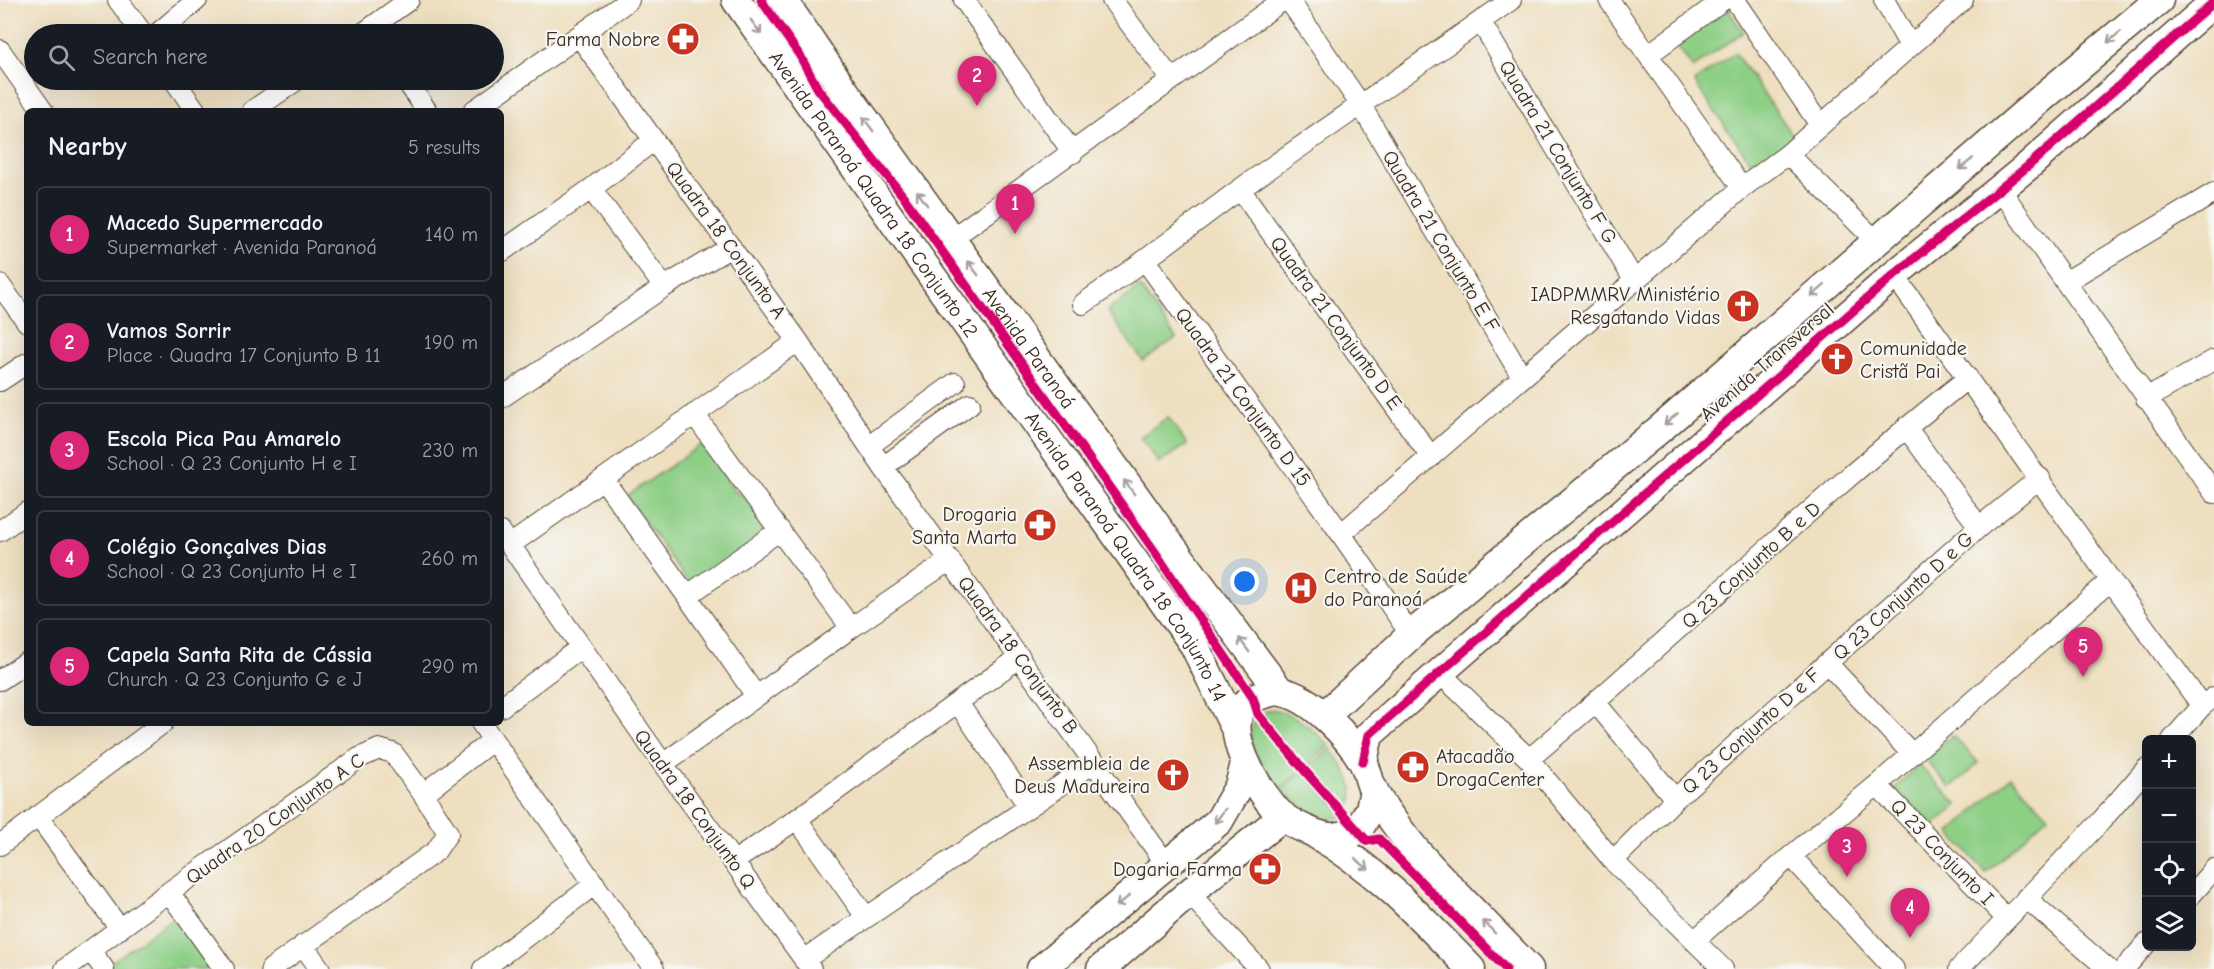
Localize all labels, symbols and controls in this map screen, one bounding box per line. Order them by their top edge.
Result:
one-way arrow [750,19,762,35]
pharmacy icon: Farma Nobre [665,21,701,57]
search box [24,24,504,90]
place label: Farma Nobre [546,28,660,51]
one-way arrow [2107,31,2123,44]
icon: search [45,41,78,74]
text: Search here [93,44,208,70]
street label: Avenida Paranoá Quadra 18 Conjunto 12 [765,46,983,342]
street label: Quadra 21 Conjunto F G [1494,56,1622,248]
pin: 2 [958,57,996,106]
one-way arrow [862,116,875,132]
text: Nearby [48,132,127,162]
text: 5 results [408,136,480,159]
street label: Quadra 21 Conjunto E F [1378,146,1505,336]
street label: Quadra 18 Conjunto A [661,157,791,323]
one-way arrow [1959,157,1974,171]
pin: 1 [996,184,1034,234]
one-way arrow [916,191,928,207]
text: Macedo Supermercado [107,210,323,236]
text: 1 [66,223,73,246]
text: 140 m [425,223,478,246]
street label: Quadra 21 Conjunto D E [1265,232,1407,414]
text: Supermarket · Avenida Paranoá [107,236,377,259]
one-way arrow [966,261,979,277]
street label: Avenida Paranoá [978,283,1080,413]
place label: IADPMMRV Ministério Resgatando Vidas [1531,283,1720,329]
one-way arrow [1811,284,1826,298]
church icon: IADPMMRV Ministério Resgatando Vidas [1725,288,1761,324]
street label: Avenida Transversal [1696,298,1838,426]
street label: Quadra 21 Conjunto D 15 [1170,303,1316,491]
text: Vamos Sorrir [107,318,231,344]
text: 2 [65,331,74,354]
text: 190 m [424,331,478,354]
place label: Comunidade Cristã Pai [1860,337,1967,383]
church icon: Comunidade Cristã Pai [1819,341,1855,377]
text: Place · Quadra 17 Conjunto B 11 [107,344,381,367]
street label: Avenida Paranoá Quadra 18 Conjunto 14 [1020,407,1232,705]
one-way arrow [1664,412,1679,426]
text: Escola Pica Pau Amarelo [107,426,341,452]
text: 3 [65,439,74,462]
text: 230 m [422,439,478,462]
text: School · Q 23 Conjunto H e I [107,452,357,475]
one-way arrow [1123,479,1136,495]
street label: Q 23 Conjunto B e D [1677,497,1825,633]
place label: Drogaria Santa Marta [912,503,1017,549]
pharmacy icon: Drogaria Santa Marta [1022,507,1058,543]
street label: Q 23 Conjunto D e G [1828,527,1978,665]
text: Colégio Gonçalves Dias [107,534,326,560]
text: 4 [65,547,74,570]
text: 260 m [421,547,478,570]
text: School · Q 23 Conjunto H e I [107,560,357,583]
place label: Centro de Saúde do Paranoá [1324,565,1467,611]
your location [1230,567,1259,596]
hospital icon: Centro de Saúde do Paranoá [1283,570,1319,606]
street label: Quadra 18 Conjunto B [953,572,1083,738]
pin: 5 [2064,628,2102,677]
one-way arrow [1238,637,1250,653]
text: Capela Santa Rita de Cássia [107,642,372,668]
text: 5 [64,655,75,678]
text: 290 m [422,655,478,678]
street label: Q 23 Conjunto D e F [1677,663,1825,799]
text: Church · Q 23 Conjunto G e J [107,668,362,691]
street label: Quadra 18 Conjunto Q [629,725,761,893]
map controls [2142,735,2196,951]
button: + [2142,735,2196,789]
place label: Atacadão DrogaCenter [1436,745,1544,791]
street label: Quadra 20 Conjunto A C [182,749,368,889]
pharmacy icon: Atacadão DrogaCenter [1395,749,1431,785]
place label: Assembleia de Deus Madureira [1014,752,1150,798]
church icon: Assembleia de Deus Madureira [1155,757,1191,793]
button: − [2142,789,2196,843]
street label: Q 23 Conjunto I [1886,794,1998,910]
one-way arrow [1214,808,1227,824]
pin: 3 [1828,828,1866,877]
button: locate [2142,843,2196,897]
pharmacy icon: Dogaria Farma [1247,851,1283,887]
place label: Dogaria Farma [1113,858,1242,881]
one-way arrow [1354,858,1370,871]
pin: 4 [1890,888,1930,938]
one-way arrow [1116,894,1132,907]
button: layers [2142,897,2196,951]
one-way arrow [1482,919,1496,934]

